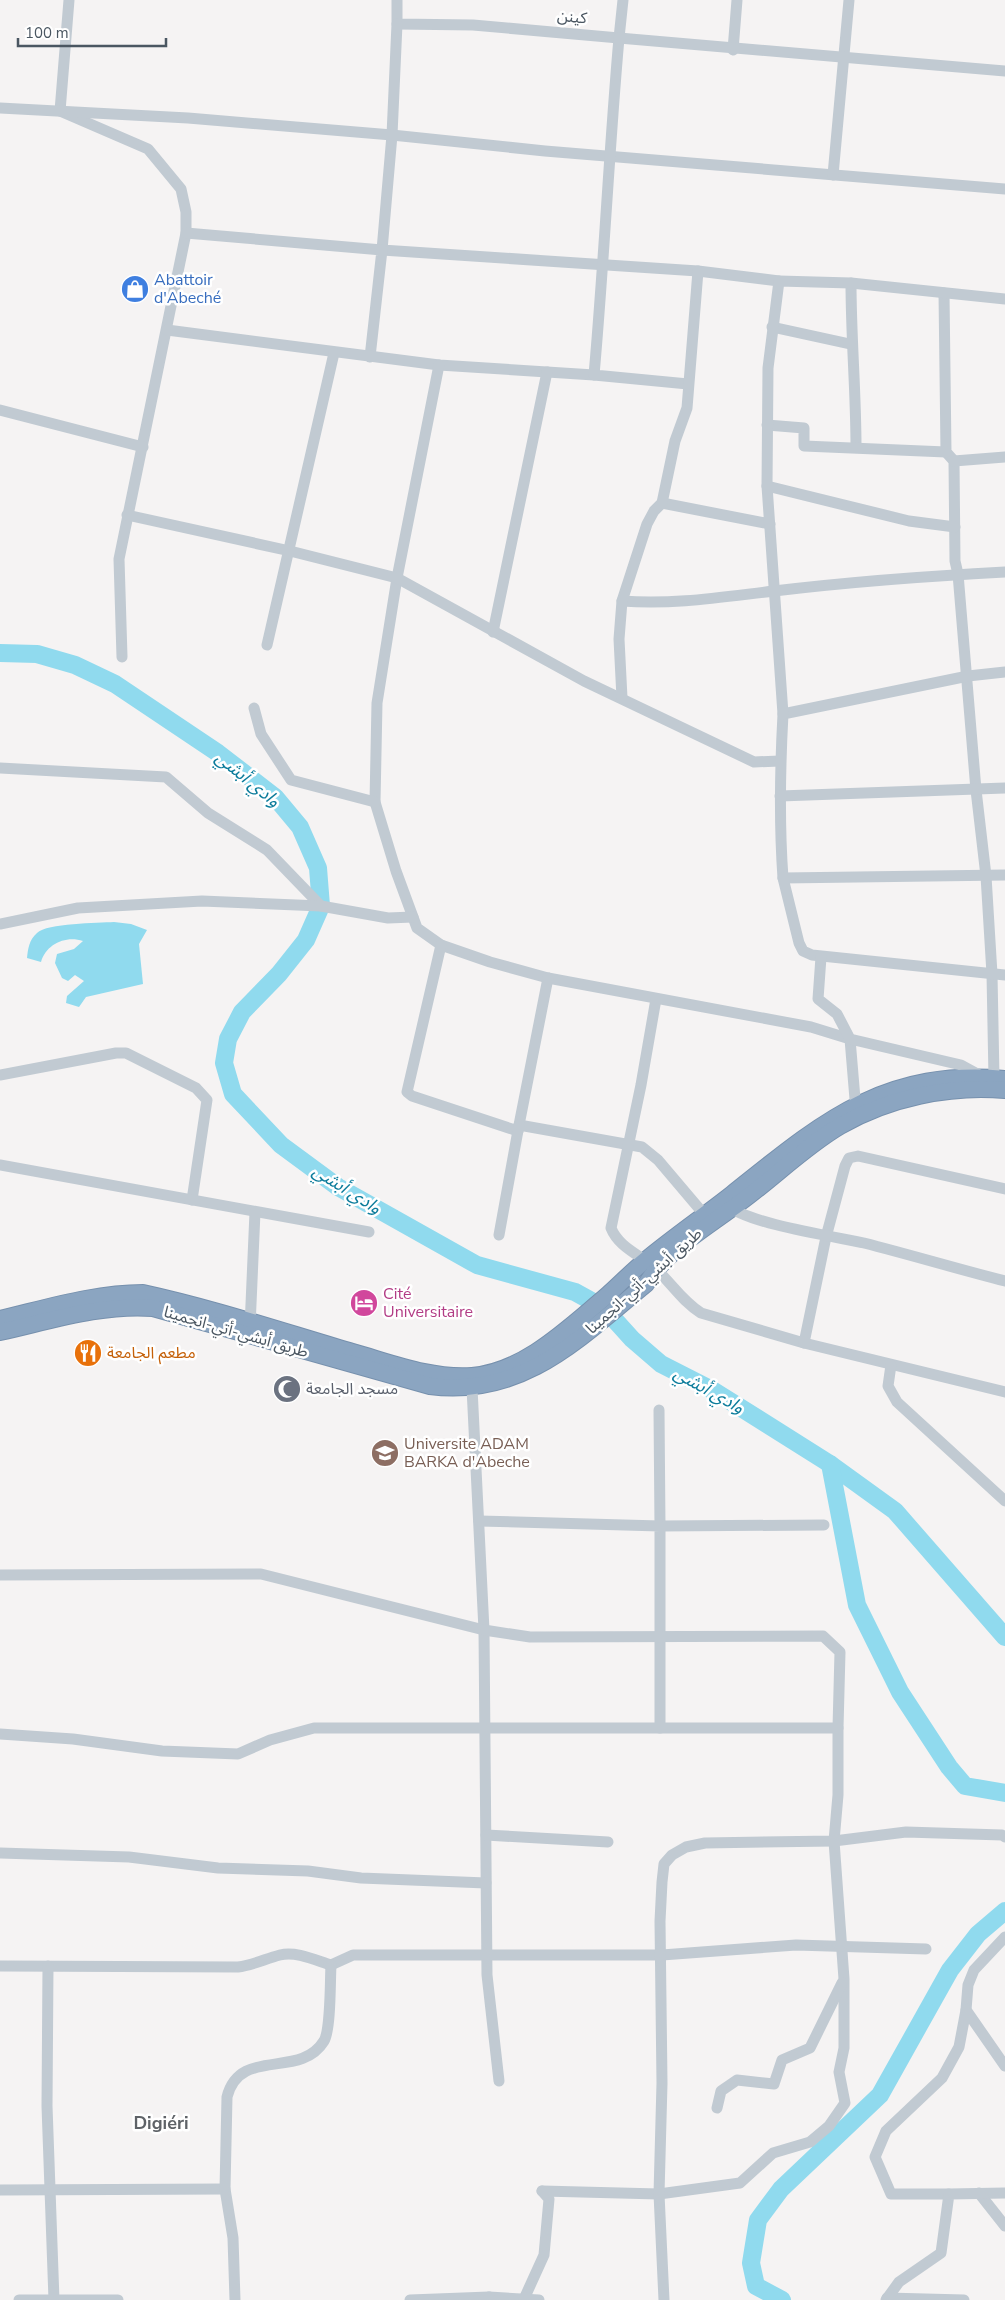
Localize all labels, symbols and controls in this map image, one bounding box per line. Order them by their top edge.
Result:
street label: كينن [556,5,588,30]
scale bar [18,15,165,47]
text: 100 m [25,23,69,43]
place label: Abattoir d'Abeché [154,269,221,309]
shop icon: Abattoir d'Abeché [120,274,150,304]
water label: وادي أبشي [209,745,285,814]
water label: وادي أبشي [307,1158,386,1221]
street label: طريق أبشي-أتي-انجمينا [581,1223,708,1340]
place label: Cité Universitaire [383,1283,473,1323]
hotel icon: Cité Universitaire [349,1288,379,1318]
street label: طريق أبشي-أتي-انجمينا [161,1301,311,1364]
restaurant icon: مطعم الجامعة [73,1338,103,1368]
place label: مطعم الجامعة [107,1342,196,1365]
water label: وادي أبشي [669,1361,748,1421]
mosque icon: مسجد الجامعة [272,1374,302,1404]
place label: مسجد الجامعة [306,1378,398,1400]
place label: Universite ADAM BARKA d'Abeche [404,1433,530,1473]
school or university icon: Universite ADAM BARKA d'Abeche [370,1438,400,1468]
district label: Digiéri [133,2111,189,2135]

